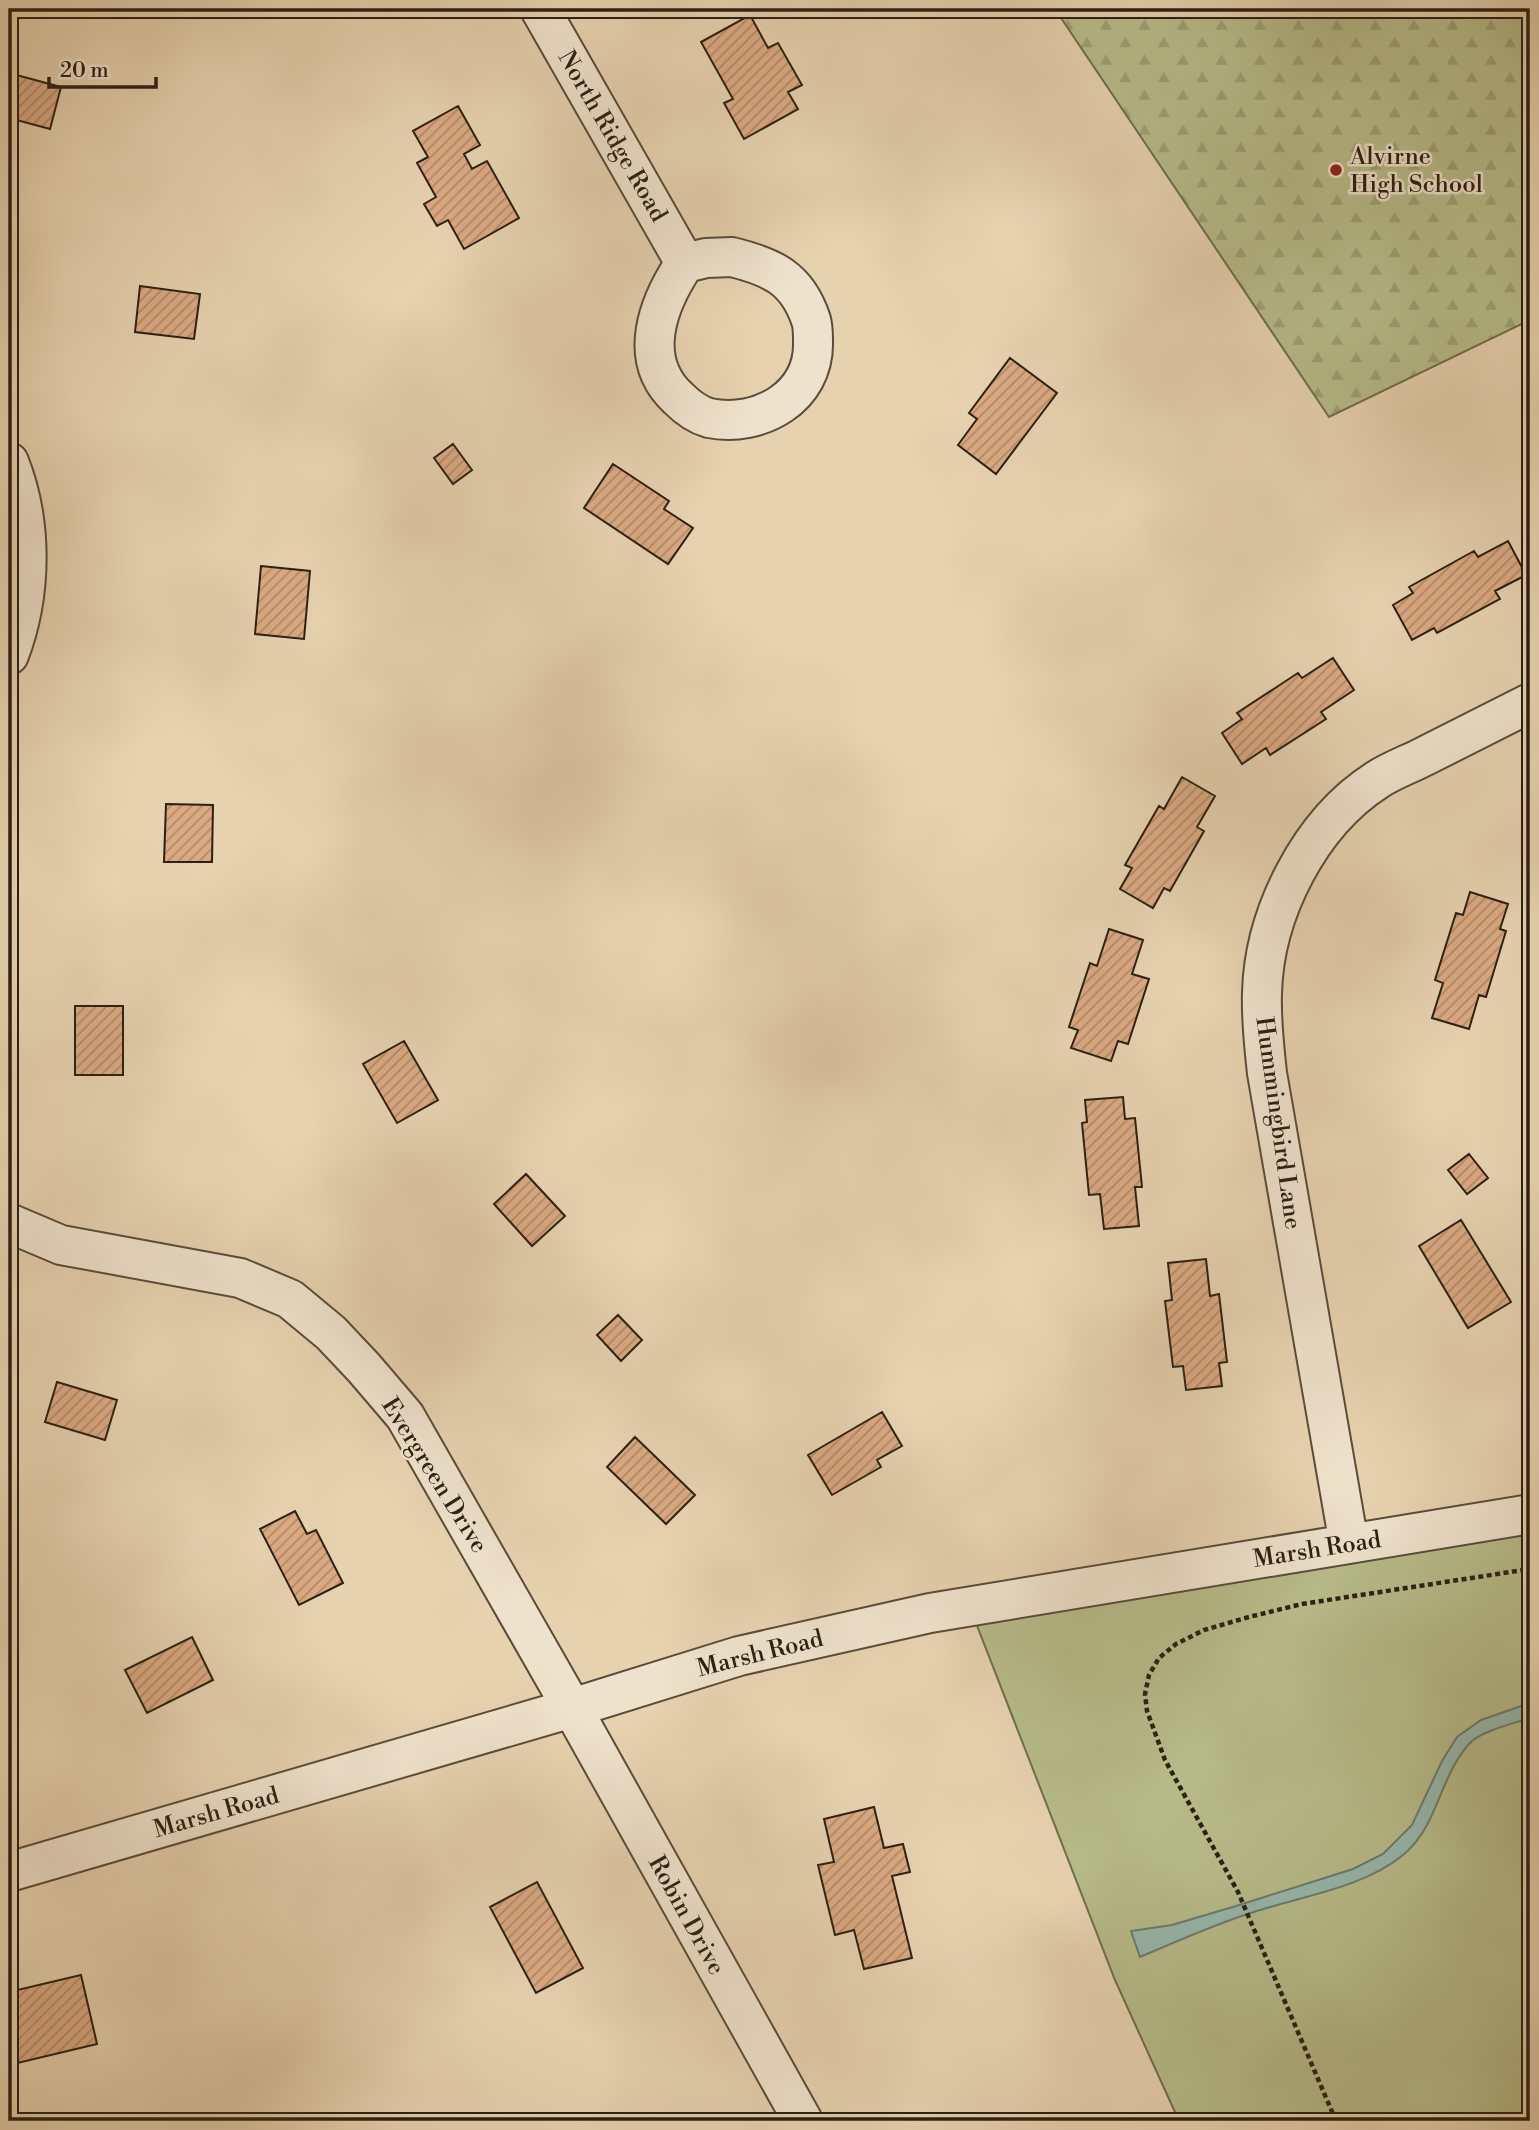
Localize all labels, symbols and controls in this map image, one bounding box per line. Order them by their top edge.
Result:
street label: North Ridge Road [551,45,674,228]
scale bar [49,46,156,90]
text: 20 m [60,58,109,84]
place label: Alvirne High School [1349,142,1483,200]
marker: Alvirne High School [1328,162,1344,178]
street label: Hummingbird Lane [1248,1015,1308,1231]
street label: Evergreen Drive [374,1392,494,1559]
street label: Marsh Road [1251,1525,1384,1575]
street label: Marsh Road [694,1624,827,1684]
street label: Marsh Road [150,1781,283,1845]
street label: Robin Drive [641,1851,731,1980]

